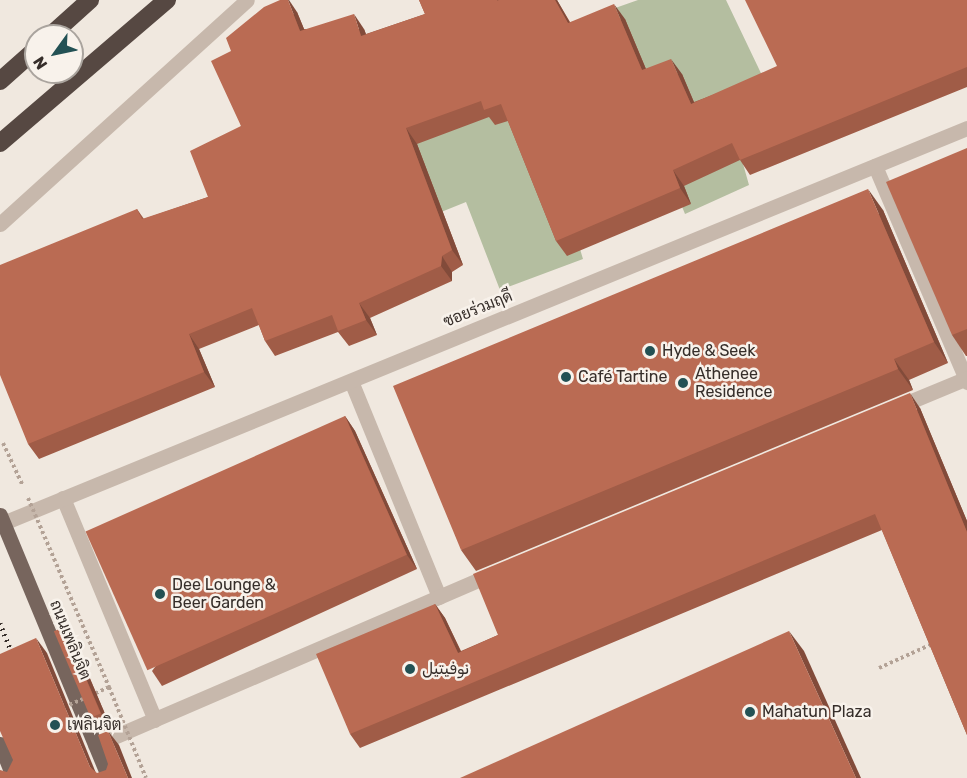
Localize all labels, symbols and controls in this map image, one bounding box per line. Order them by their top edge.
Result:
north arrow [24,24,84,84]
text: N [29,53,51,73]
street label: ซอยร่วมฤดี [441,286,515,332]
place label: Hyde & Seek [662,341,756,361]
marker: Hyde & Seek [643,344,657,358]
place label: Athenee Residence [695,364,772,402]
place label: Café Tartine [578,367,668,387]
marker: Café Tartine [559,370,573,384]
marker: Athenee Residence [676,376,690,390]
place label: Dee Lounge & Beer Garden [172,575,276,613]
marker: Dee Lounge & Beer Garden [153,587,167,601]
street label: ถนนเพลินจิต [45,597,95,683]
place label: نوفيتيل [422,659,469,679]
marker: نوفيتيل [403,662,417,676]
place label: Mahatun Plaza [762,702,872,722]
marker: Mahatun Plaza [743,705,757,719]
place label: เพลินจิต [67,715,122,735]
marker: เพลินจิต [48,718,62,732]

